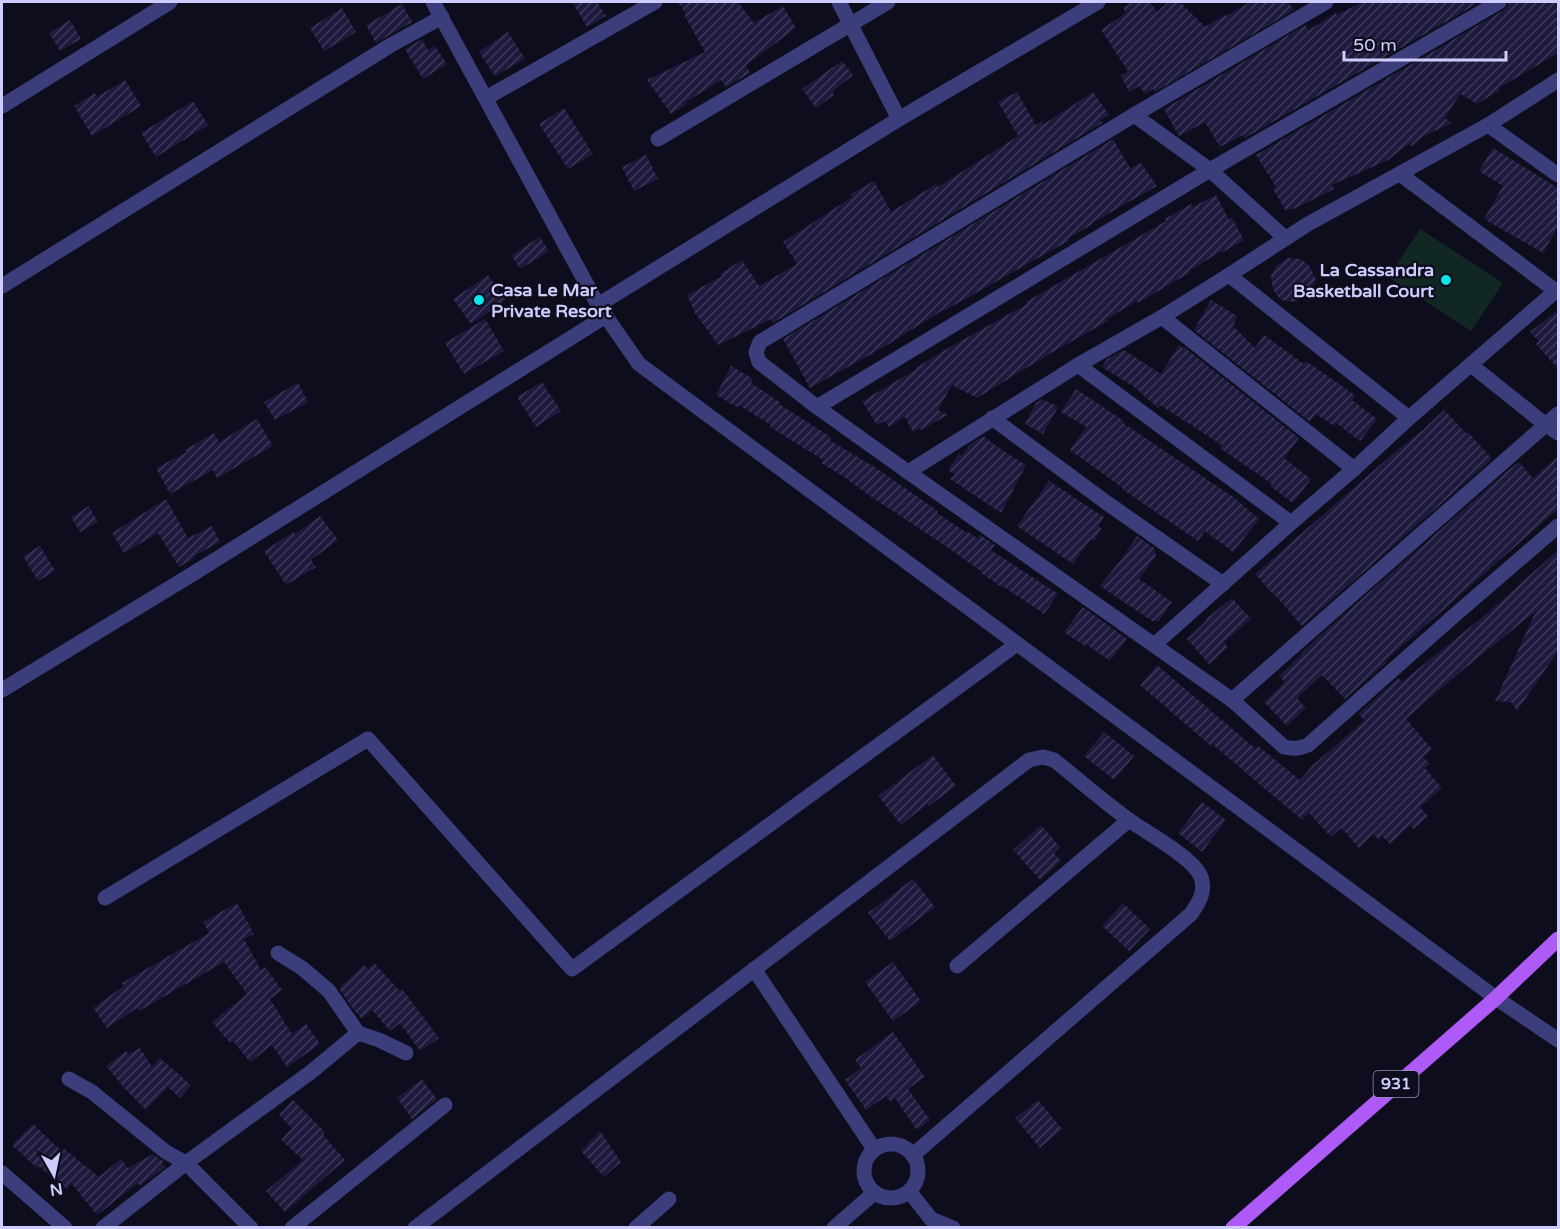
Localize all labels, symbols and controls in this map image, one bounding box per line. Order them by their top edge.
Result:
scale bar [1344,24,1506,62]
text: 50 m [1353,34,1397,56]
place label: La Cassandra Basketball Court [1293,259,1434,302]
marker: La Cassandra Basketball Court [1439,273,1453,287]
place label: Casa Le Mar Private Resort [491,279,612,322]
marker: Casa Le Mar Private Resort [472,293,486,307]
road number: 931 [1374,1071,1418,1097]
north arrow [24,1145,84,1205]
text: N [48,1178,64,1200]

